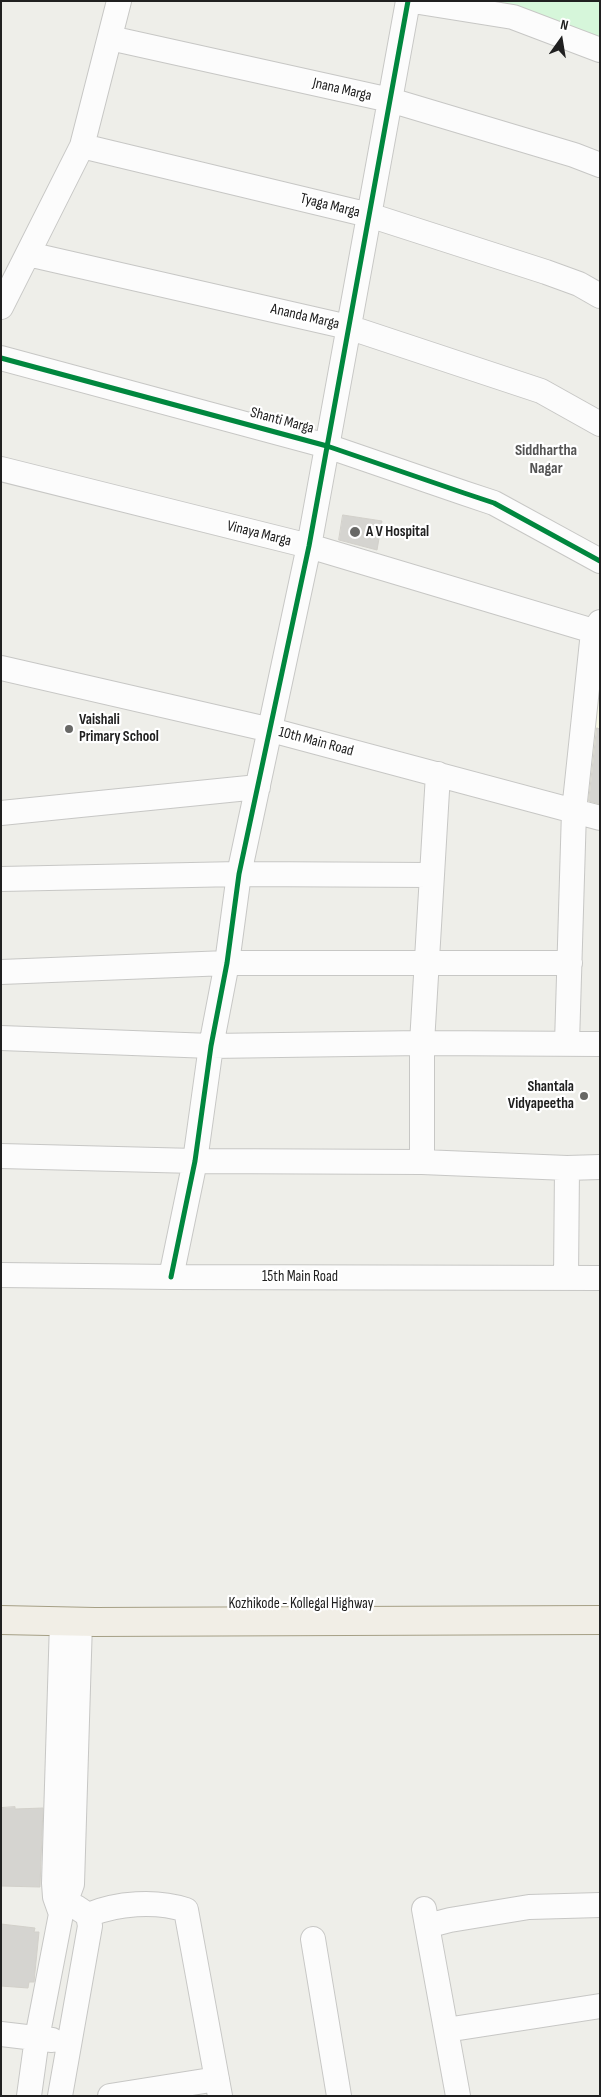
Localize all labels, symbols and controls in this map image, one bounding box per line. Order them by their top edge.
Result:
north arrow [536,15,586,65]
text: N [559,16,570,34]
street label: Jnana Marga [311,74,373,106]
street label: Tyaga Marga [298,190,362,222]
street label: Ananda Marga [269,300,341,334]
street label: Shanti Marga [248,404,316,438]
district label: Siddhartha Nagar [515,441,577,479]
street label: Vinaya Marga [225,517,293,551]
place label: A V Hospital [366,523,429,541]
marker: A V Hospital [348,525,362,539]
place label: Vaishali Primary School [79,711,159,746]
marker: Vaishali Primary School [63,723,75,735]
street label: 10th Main Road [277,723,355,761]
place label: Shantala Vidyapeetha [508,1078,574,1113]
marker: Shantala Vidyapeetha [578,1090,590,1102]
street label: 15th Main Road [262,1268,338,1286]
street label: Kozhikode - Kollegal Highway [228,1595,374,1613]

